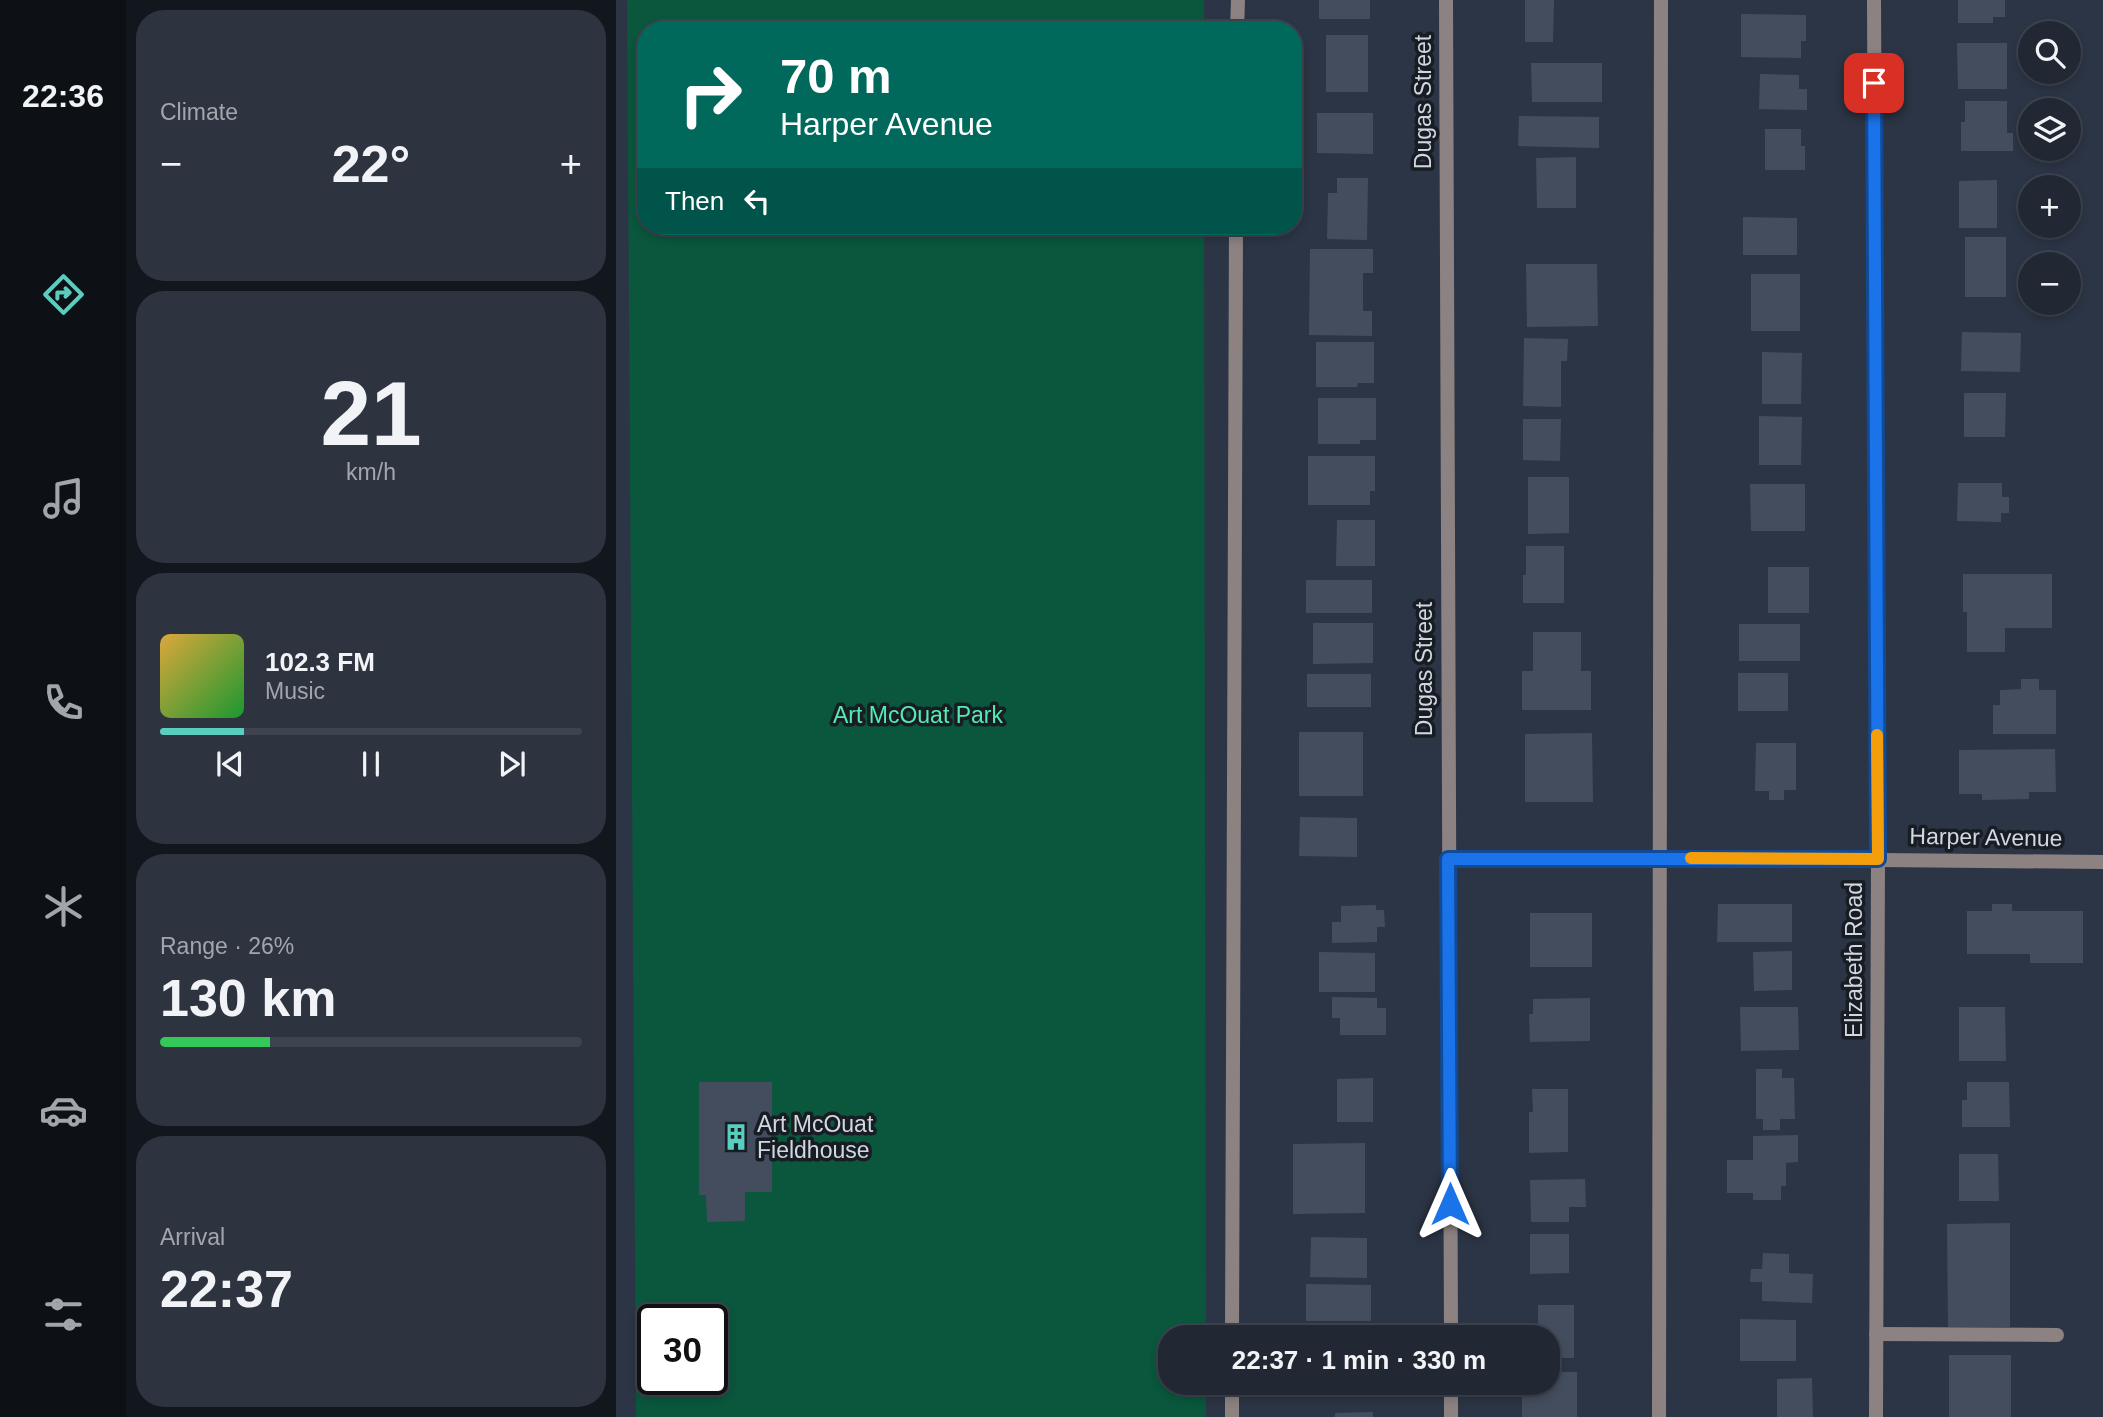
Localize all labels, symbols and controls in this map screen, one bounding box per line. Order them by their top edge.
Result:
map controls [2018,21,2081,315]
button: search [2018,21,2081,84]
street label: Dugas Street [1410,34,1436,169]
icon: right [665,49,756,140]
text: 70 m [780,49,892,103]
pin [1844,53,1904,113]
icon: arrive [1855,64,1893,102]
text: 22:36 [22,78,104,114]
button: layers [2018,98,2081,161]
text: Climate [160,99,238,125]
text: Harper Avenue [780,106,993,142]
text: 22° [332,135,410,193]
text: − [160,143,182,185]
text: + [560,143,582,185]
button: + [2018,175,2081,238]
icon: left [738,182,776,220]
text: Then [665,186,724,216]
button: − [2018,252,2081,315]
icon: directions [39,270,88,319]
text: 21 [320,363,422,464]
text: km/h [346,459,396,485]
icon: music [39,474,88,523]
street label: Dugas Street [1411,601,1437,736]
text: 102.3 FM [265,647,375,677]
icon: phone [39,678,88,727]
text: Music [265,678,325,704]
park label: Art McOuat Park [833,702,1003,728]
icon: previous [211,745,249,783]
icon: pause [352,745,390,783]
icon: next [493,745,531,783]
street label: Harper Avenue [1909,823,2063,851]
icon: climate [39,882,88,931]
street label: Elizabeth Road [1841,882,1867,1038]
text: Range · 26% [160,933,294,959]
text: 130 km [160,969,336,1027]
icon: car [39,1086,88,1135]
place label: Art McOuat Fieldhouse [757,1111,874,1163]
building icon: Art McOuat Fieldhouse [721,1122,751,1152]
position arrow [1413,1167,1487,1241]
text: Arrival [160,1224,225,1250]
text: 22:37 [160,1260,293,1318]
icon: filters [39,1290,88,1339]
speed limit sign: 30 [637,1304,728,1395]
text: 22:37 · 1 min · 330 m [1232,1345,1486,1375]

